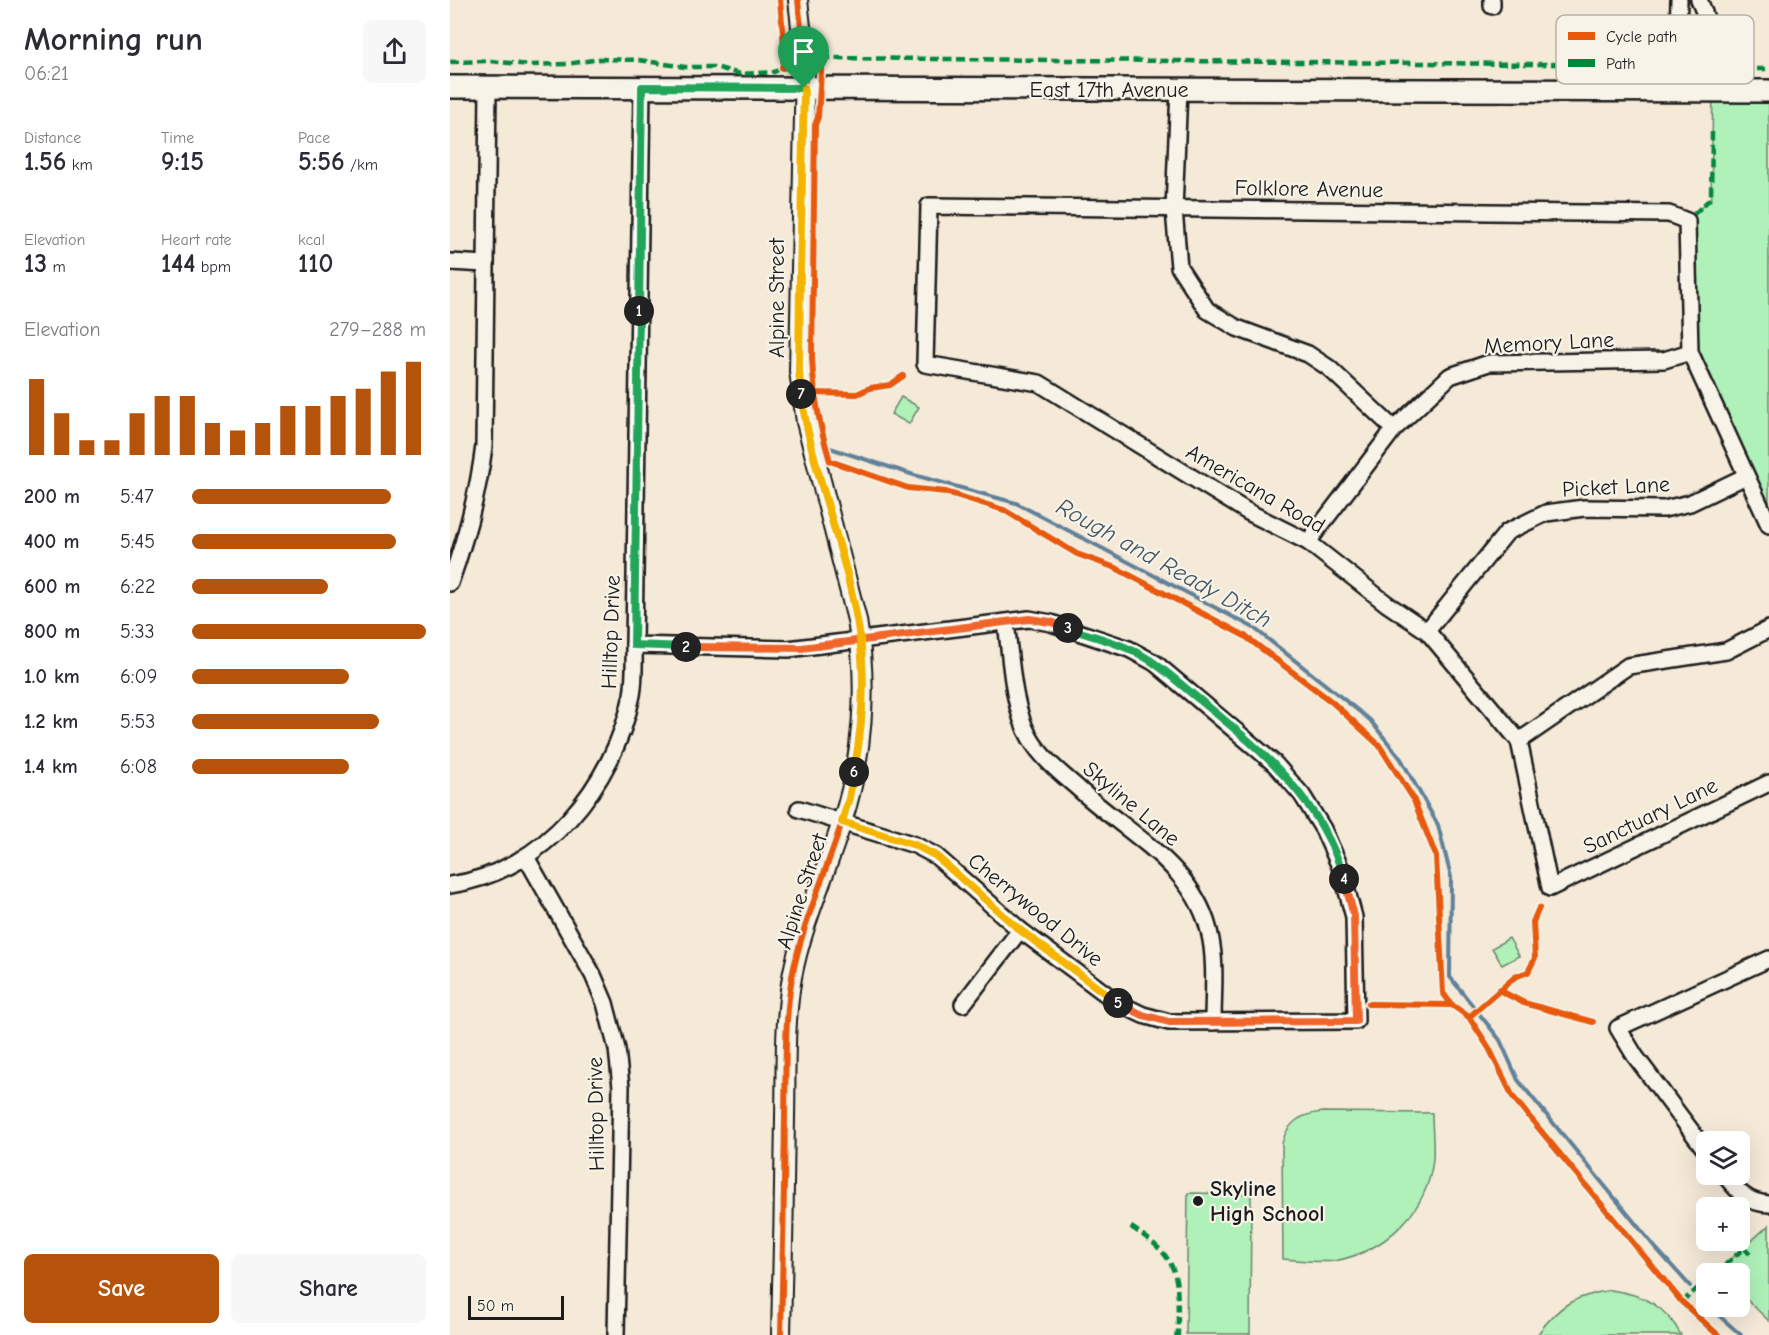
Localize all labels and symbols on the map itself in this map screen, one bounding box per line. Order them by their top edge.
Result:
legend [1556,15,1754,84]
pin [778,26,829,88]
text: Cycle path [1606,28,1677,46]
text: Path [1606,55,1636,73]
street label: East 17th Avenue [1030,77,1188,103]
street label: Folklore Avenue [1234,175,1384,203]
street label: Alpine Street [764,237,790,358]
pin: 1 [624,296,654,326]
street label: Memory Lane [1483,327,1615,359]
pin: 7 [786,379,816,409]
street label: Americana Road [1181,439,1330,539]
street label: Picket Lane [1561,471,1671,503]
water label: Rough and Ready Ditch [1051,492,1277,634]
street label: Hilltop Drive [596,575,626,690]
pin: 3 [1053,613,1083,643]
pin: 2 [671,632,701,662]
street label: Skyline Lane [1078,756,1185,852]
pin: 6 [839,757,869,787]
street label: Sanctuary Lane [1579,772,1722,860]
street label: Alpine Street [771,830,833,952]
street label: Cherrywood Drive [963,847,1108,972]
pin: 4 [1329,864,1359,894]
pin: 5 [1103,988,1133,1018]
street label: Hilltop Drive [582,1057,610,1171]
place label: Skyline High School [1210,1176,1324,1227]
marker: Skyline High School [1191,1194,1205,1208]
scale bar [468,1293,564,1320]

